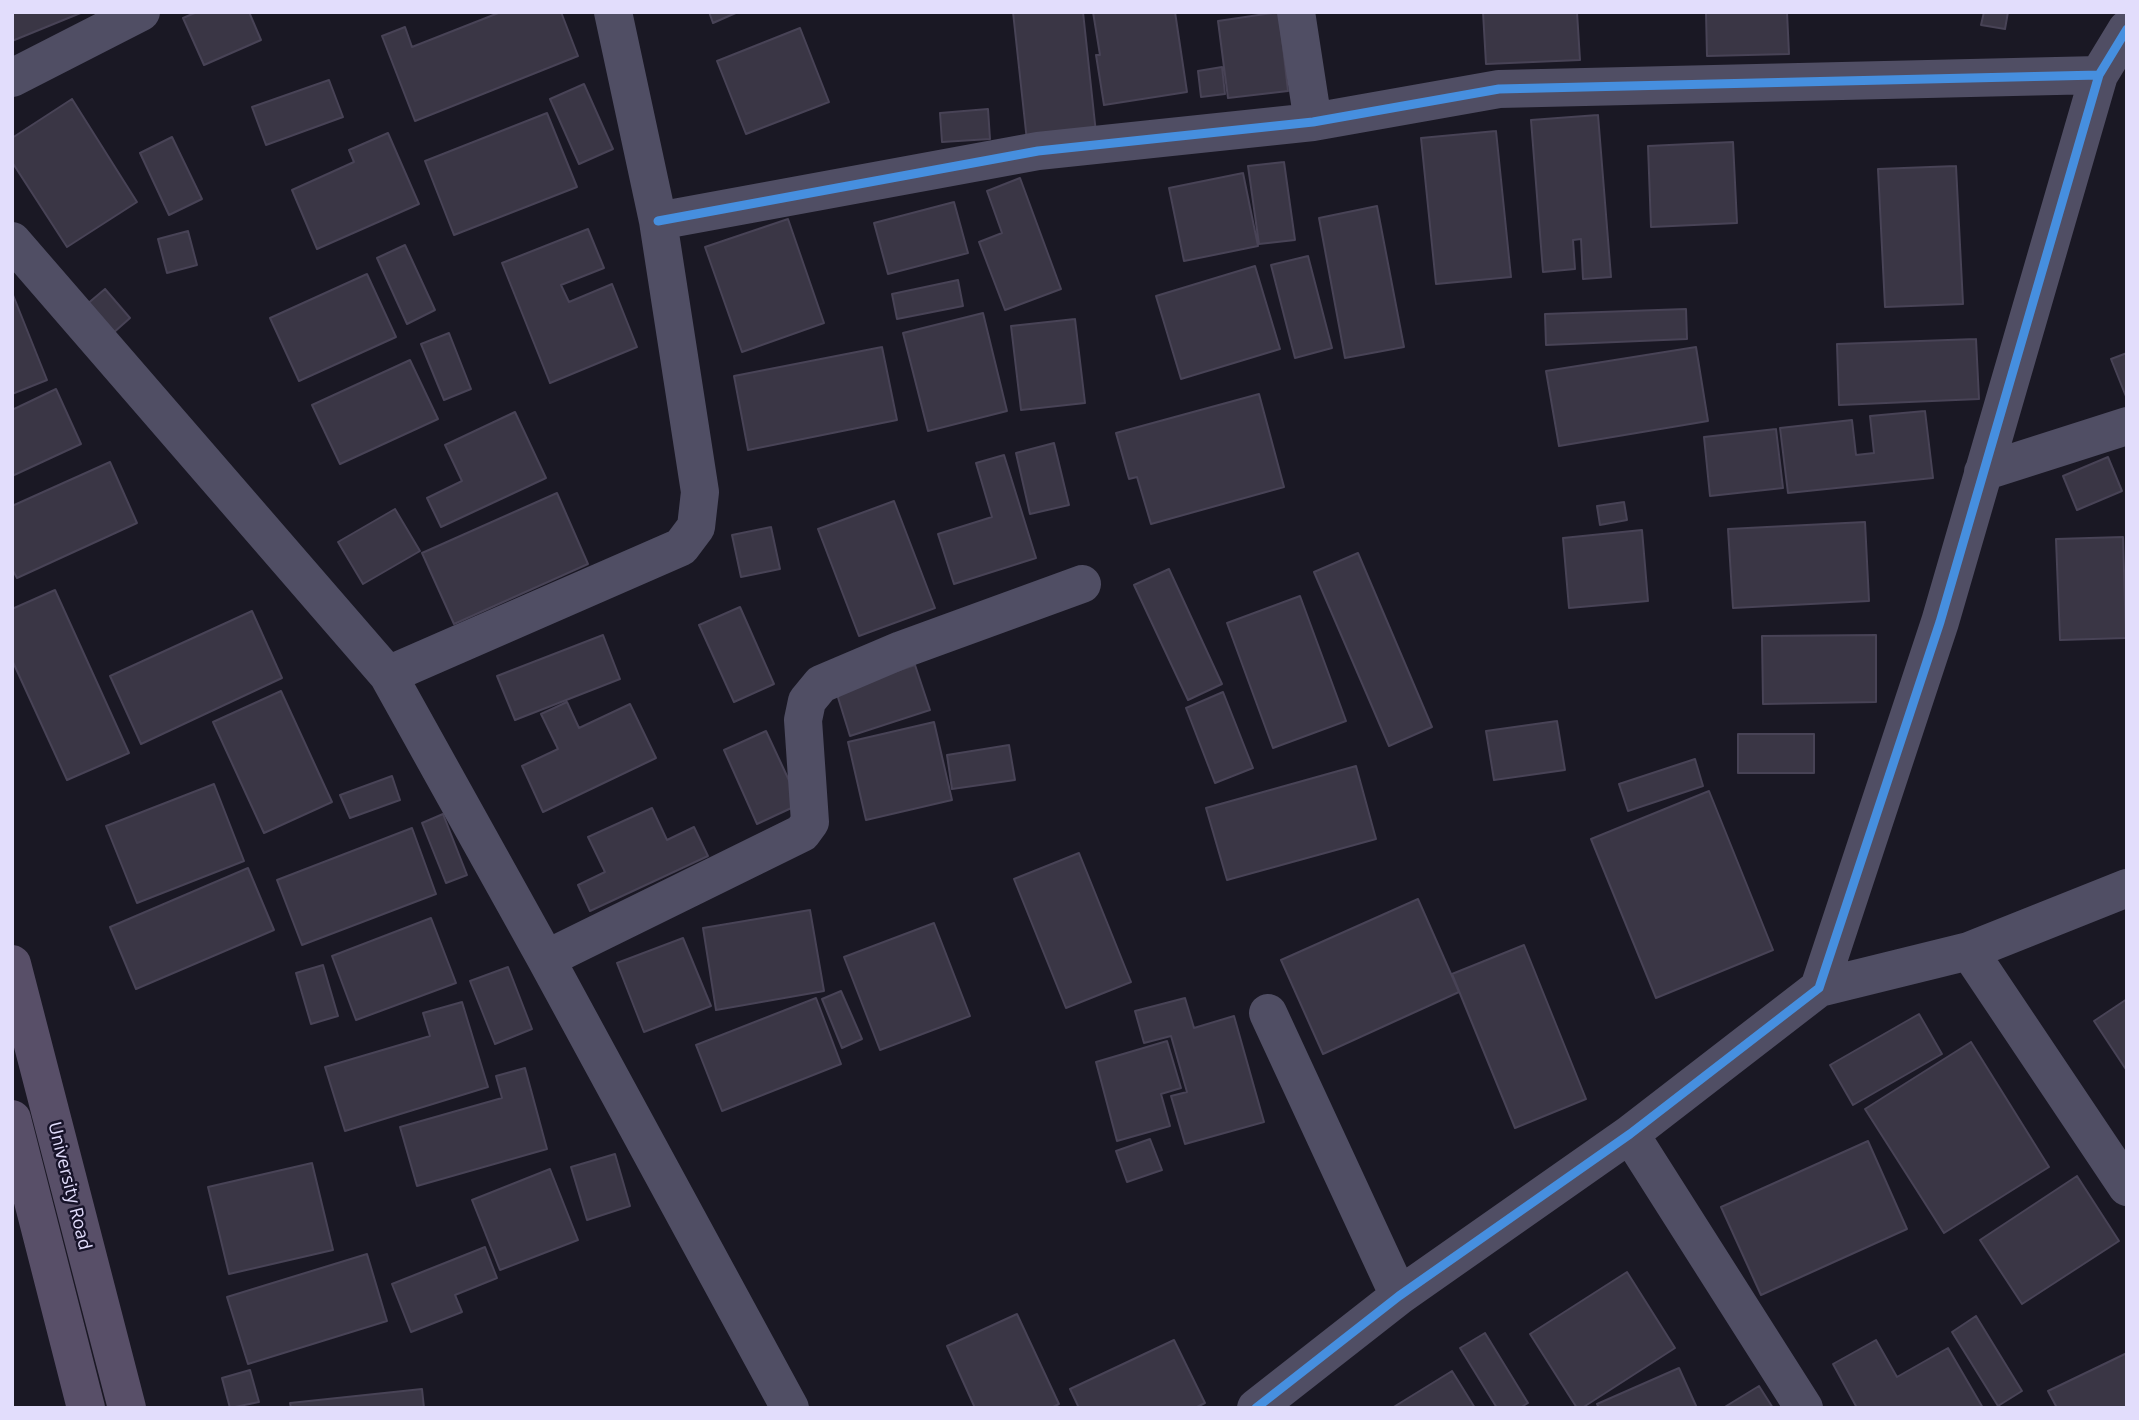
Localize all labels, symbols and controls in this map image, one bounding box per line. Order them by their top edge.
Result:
street label: University Road [43,1120,95,1252]

